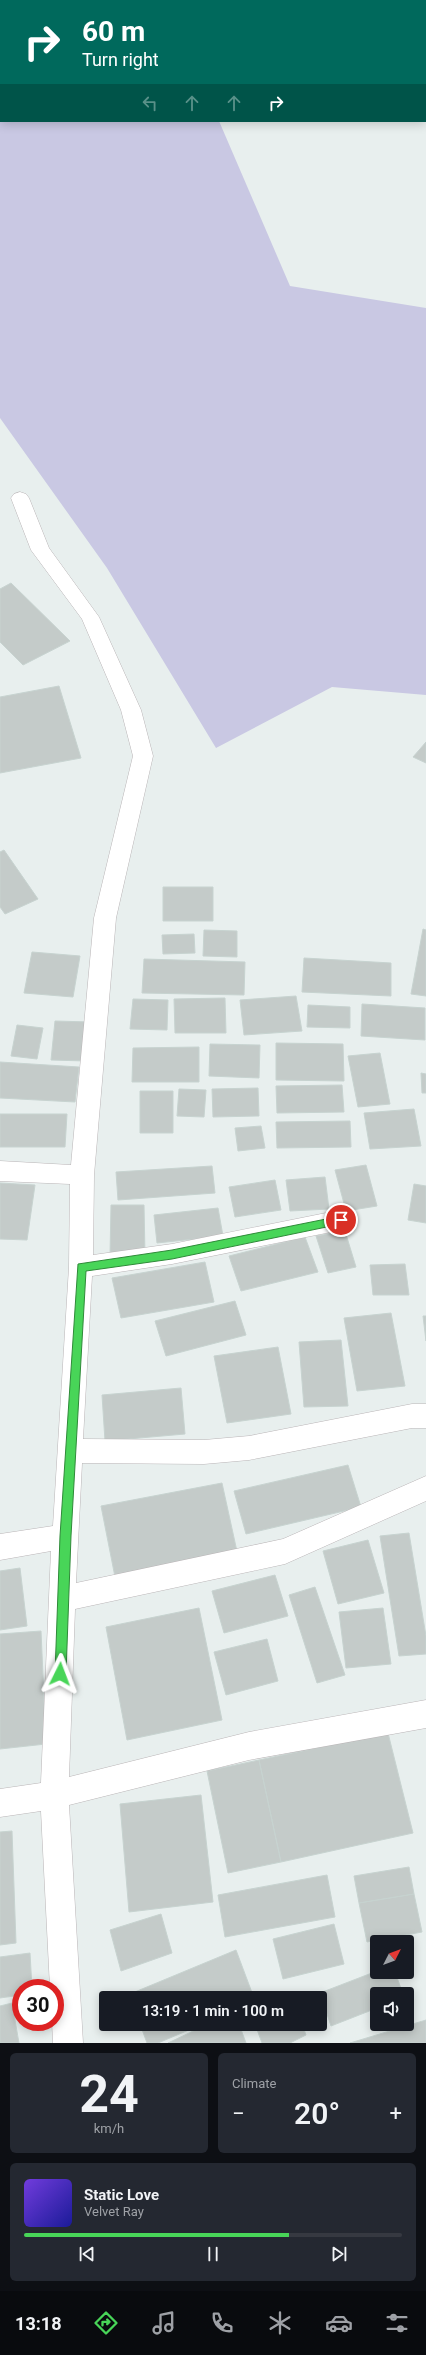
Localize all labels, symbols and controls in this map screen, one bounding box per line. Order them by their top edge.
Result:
text: 60 m [82,15,145,48]
icon: right [16,16,68,68]
text: Turn right [82,49,159,70]
icon: left [139,92,161,114]
icon: ahead [181,92,203,114]
icon: ahead [223,92,245,114]
icon: right [265,92,287,114]
pin [324,1203,358,1237]
icon: arrive [330,1209,352,1231]
position arrow [39,1653,81,1695]
north arrow [370,1935,414,1979]
map controls [370,1935,414,2031]
speed limit sign: 30 [12,1979,64,2031]
button: sound [370,1987,414,2031]
text: 13:19 · 1 min · 100 m [142,2002,284,2020]
text: 24 [79,2064,139,2125]
text: Climate [232,2076,276,2091]
text: 20° [294,2096,340,2131]
text: − [232,2101,245,2126]
text: + [390,2101,402,2126]
text: km/h [94,2121,124,2136]
text: Static Love [84,2186,159,2204]
text: Velvet Ray [84,2204,144,2219]
icon: previous [76,2243,98,2265]
icon: pause [202,2243,224,2265]
icon: next [328,2243,350,2265]
icon: directions [92,2309,120,2337]
icon: music [150,2309,178,2337]
icon: phone [208,2309,236,2337]
icon: climate [266,2309,294,2337]
icon: car [325,2309,353,2337]
icon: filters [383,2309,411,2337]
text: 13:18 [15,2313,62,2334]

